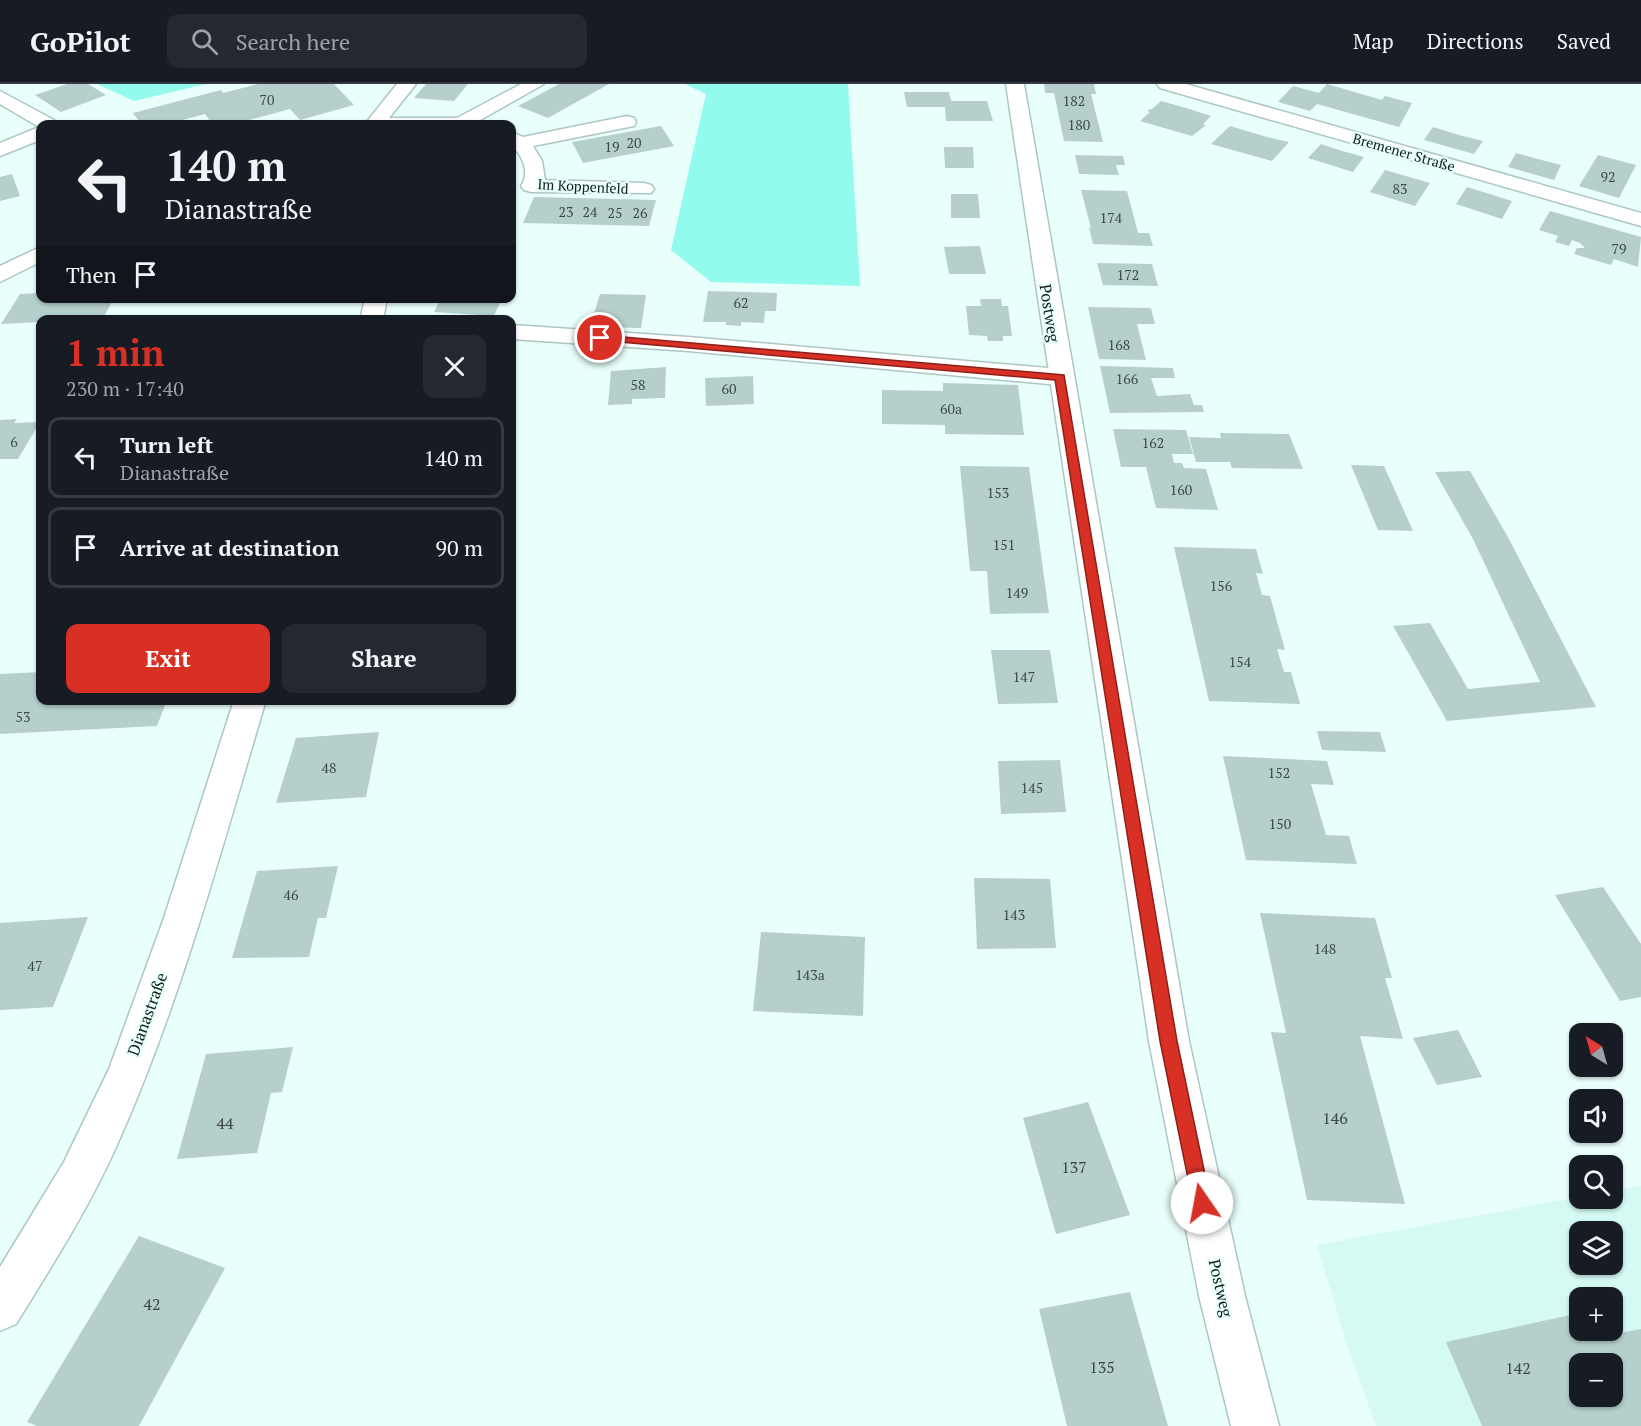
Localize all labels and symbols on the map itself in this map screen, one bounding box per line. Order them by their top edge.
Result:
house number: 70 [260,90,274,109]
house number: 182 [1063,91,1085,110]
house number: 180 [1068,115,1090,134]
street label: Bremener Straße [1351,128,1457,176]
house number: 20 [627,133,641,152]
house number: 19 [605,137,619,156]
house number: 92 [1601,167,1615,186]
street label: Im Koppenfeld [537,174,629,198]
house number: 83 [1393,179,1407,198]
house number: 23 [559,202,573,221]
house number: 24 [583,202,598,221]
house number: 25 [608,203,622,222]
house number: 26 [633,203,648,222]
house number: 174 [1100,208,1123,227]
house number: 79 [1612,239,1626,258]
house number: 172 [1117,265,1139,284]
street label: Postweg [1035,282,1066,344]
house number: 62 [734,293,748,312]
pin [574,312,625,363]
house number: 168 [1108,335,1130,354]
house number: 166 [1116,369,1139,388]
house number: 58 [631,375,645,394]
house number: 60 [722,379,736,398]
house number: 60a [940,399,962,418]
house number: 6 [10,432,18,451]
house number: 162 [1142,433,1164,452]
house number: 160 [1170,480,1192,499]
house number: 153 [987,483,1009,502]
house number: 151 [993,535,1015,554]
house number: 156 [1210,576,1233,595]
house number: 149 [1006,583,1028,602]
house number: 154 [1229,652,1252,671]
house number: 147 [1013,667,1035,686]
house number: 53 [16,707,30,726]
house number: 48 [322,758,336,777]
house number: 152 [1268,763,1290,782]
house number: 145 [1021,778,1043,797]
house number: 150 [1269,814,1291,833]
house number: 46 [284,885,299,904]
house number: 143 [1003,905,1025,924]
house number: 148 [1314,939,1336,958]
house number: 47 [28,956,42,975]
house number: 143a [795,965,825,984]
street label: Dianastraße [122,969,172,1059]
north arrow [1569,1023,1623,1077]
house number: 146 [1322,1107,1348,1129]
house number: 44 [216,1112,234,1134]
house number: 137 [1061,1156,1087,1178]
position arrow [1170,1171,1234,1235]
street label: Postweg [1204,1257,1238,1320]
house number: 42 [143,1293,161,1315]
house number: 135 [1089,1356,1115,1378]
house number: 142 [1505,1357,1531,1379]

